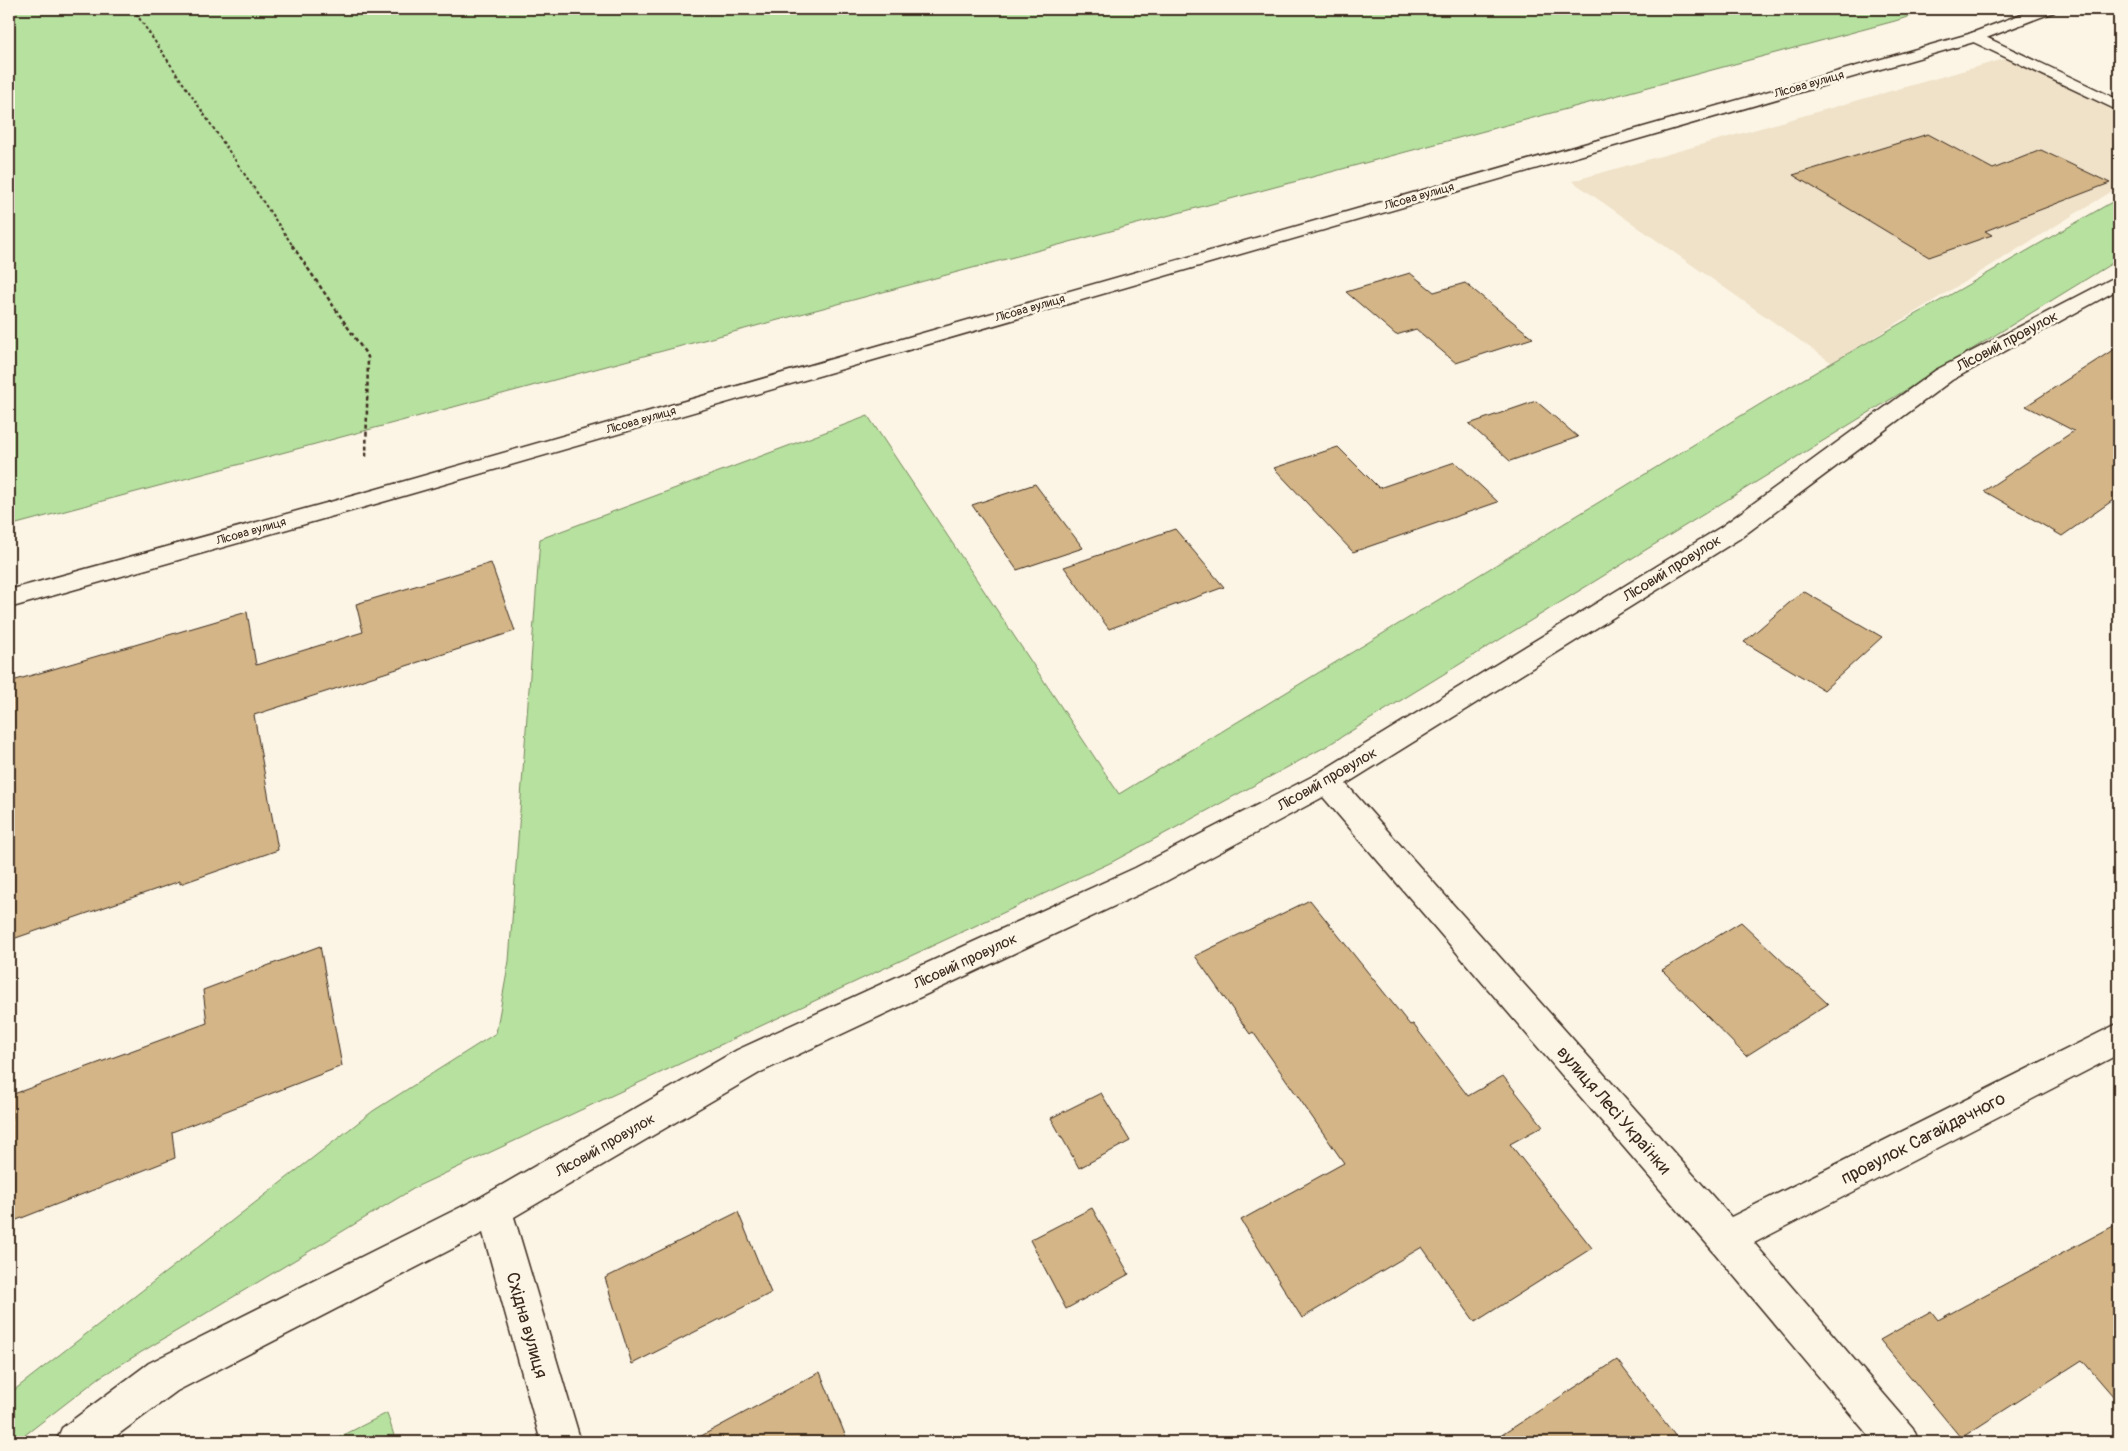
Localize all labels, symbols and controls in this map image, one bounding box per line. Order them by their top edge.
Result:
street label: Лісова вулиця [1772,67,1846,102]
street label: Лісова вулиця [1382,179,1456,214]
street label: Лісова вулиця [993,291,1067,326]
street label: Лісовий провулок [1952,307,2061,377]
street label: Лісова вулиця [604,403,678,438]
street label: Лісова вулиця [214,514,288,549]
street label: Лісовий провулок [1619,531,1725,607]
street label: Лісовий провулок [1273,743,1381,816]
street label: Лісовий провулок [909,929,1020,994]
street label: вулиця Лесі Українки [1551,1041,1676,1179]
street label: провулок Сагайдачного [1837,1087,2010,1190]
street label: Лісовий провулок [551,1109,659,1182]
street label: Східна вулиця [500,1270,553,1381]

